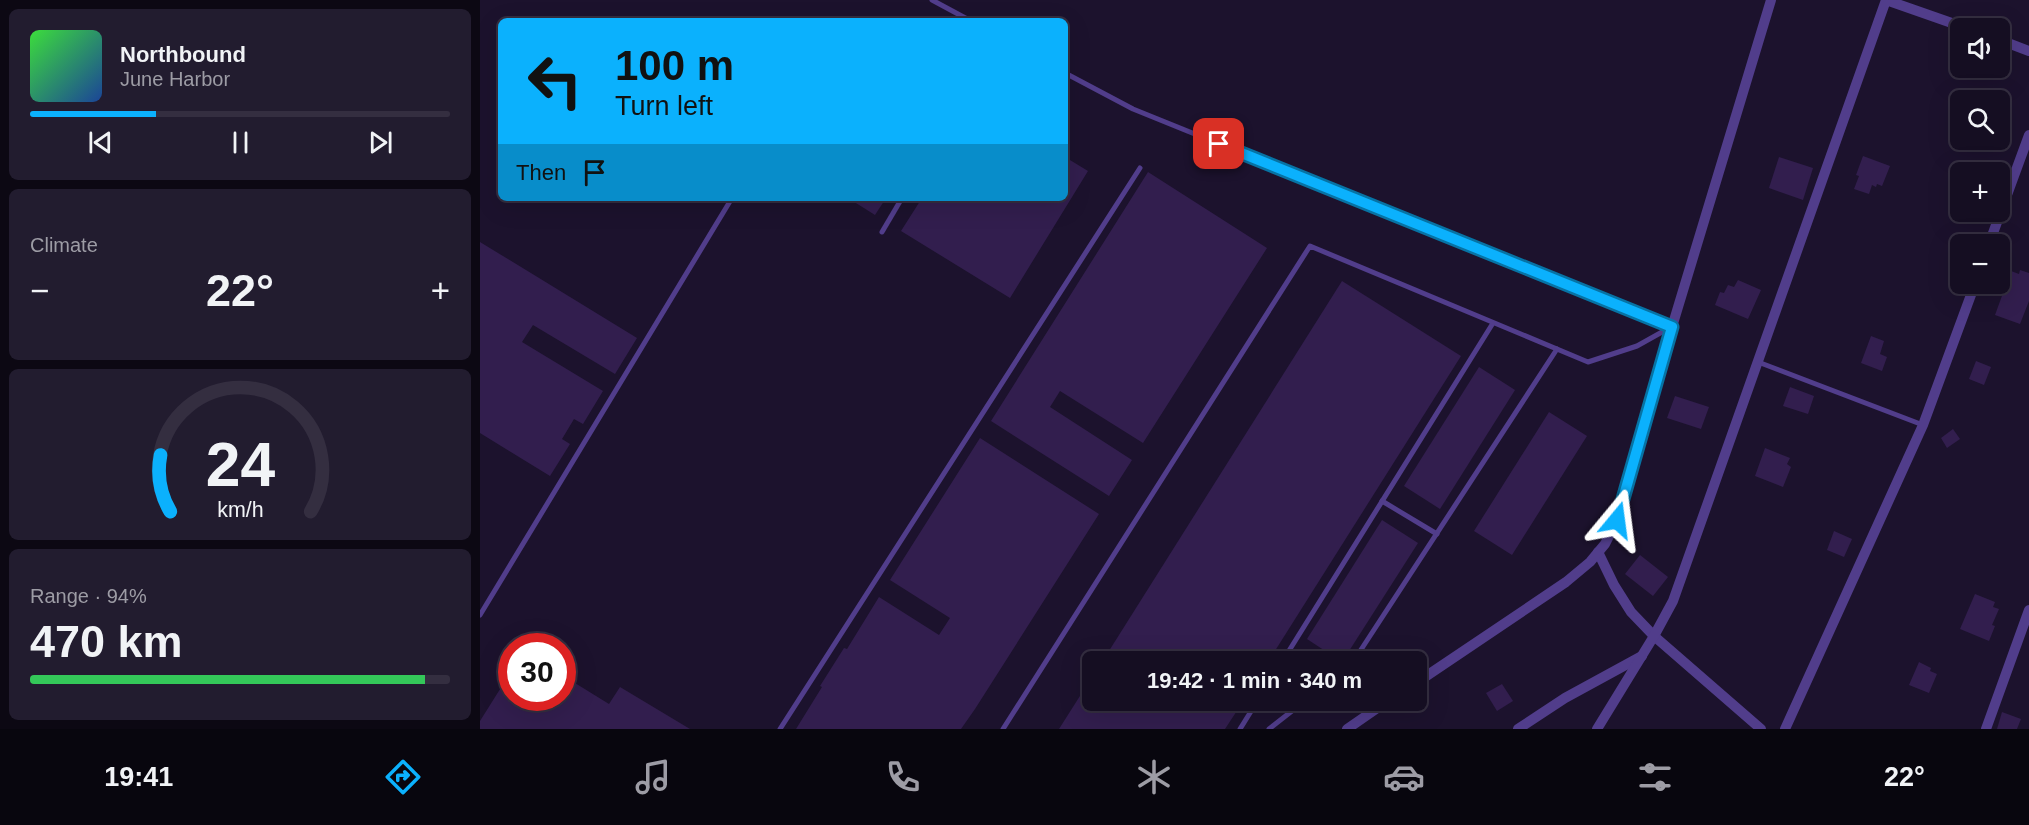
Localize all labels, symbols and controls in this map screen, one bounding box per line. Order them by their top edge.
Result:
map controls [1950,18,2010,294]
button: sound [1950,18,2010,78]
text: Northbound [120,42,246,67]
icon: left [516,42,594,120]
text: 100 m [615,42,734,89]
text: June Harbor [120,68,230,90]
button: search [1950,90,2010,150]
text: Turn left [615,91,713,121]
pin [1193,118,1244,169]
icon: previous [84,126,117,159]
icon: pause [224,126,257,159]
icon: next [364,126,397,159]
icon: arrive [1202,127,1235,160]
icon: arrive [578,156,611,189]
text: Then [516,160,566,185]
button: + [1950,162,2010,222]
text: Climate [30,234,98,256]
button: − [1950,234,2010,294]
text: 22° [206,265,274,316]
text: − [30,272,49,309]
text: + [431,272,450,309]
text: 24 [205,430,275,499]
position arrow [1585,488,1649,552]
text: km/h [217,498,263,522]
text: Range · 94% [30,585,147,607]
text: 470 km [30,616,183,667]
speed limit sign: 30 [498,633,576,711]
text: 19:42 · 1 min · 340 m [1147,668,1362,693]
icon: directions [382,756,424,798]
icon: music [632,756,674,798]
icon: phone [882,756,924,798]
icon: climate [1133,756,1175,798]
icon: car [1383,756,1425,798]
icon: filters [1634,756,1676,798]
text: 19:41 [104,762,173,792]
text: 22° [1884,762,1925,792]

